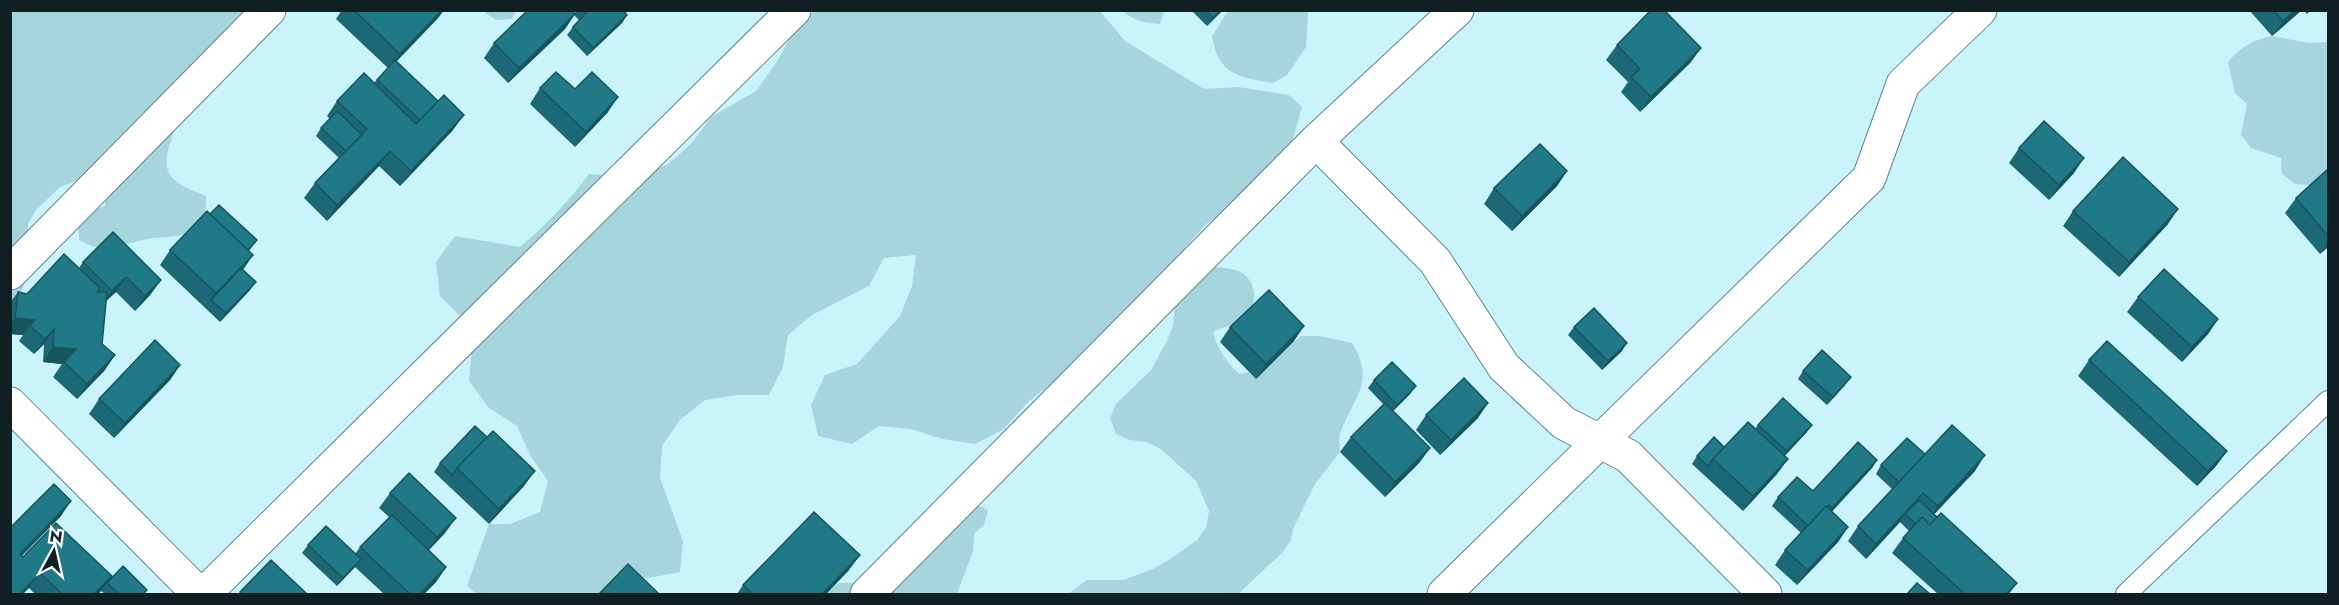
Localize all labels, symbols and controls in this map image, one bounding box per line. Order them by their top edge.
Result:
north arrow [24,521,84,581]
text: N [48,524,64,549]

